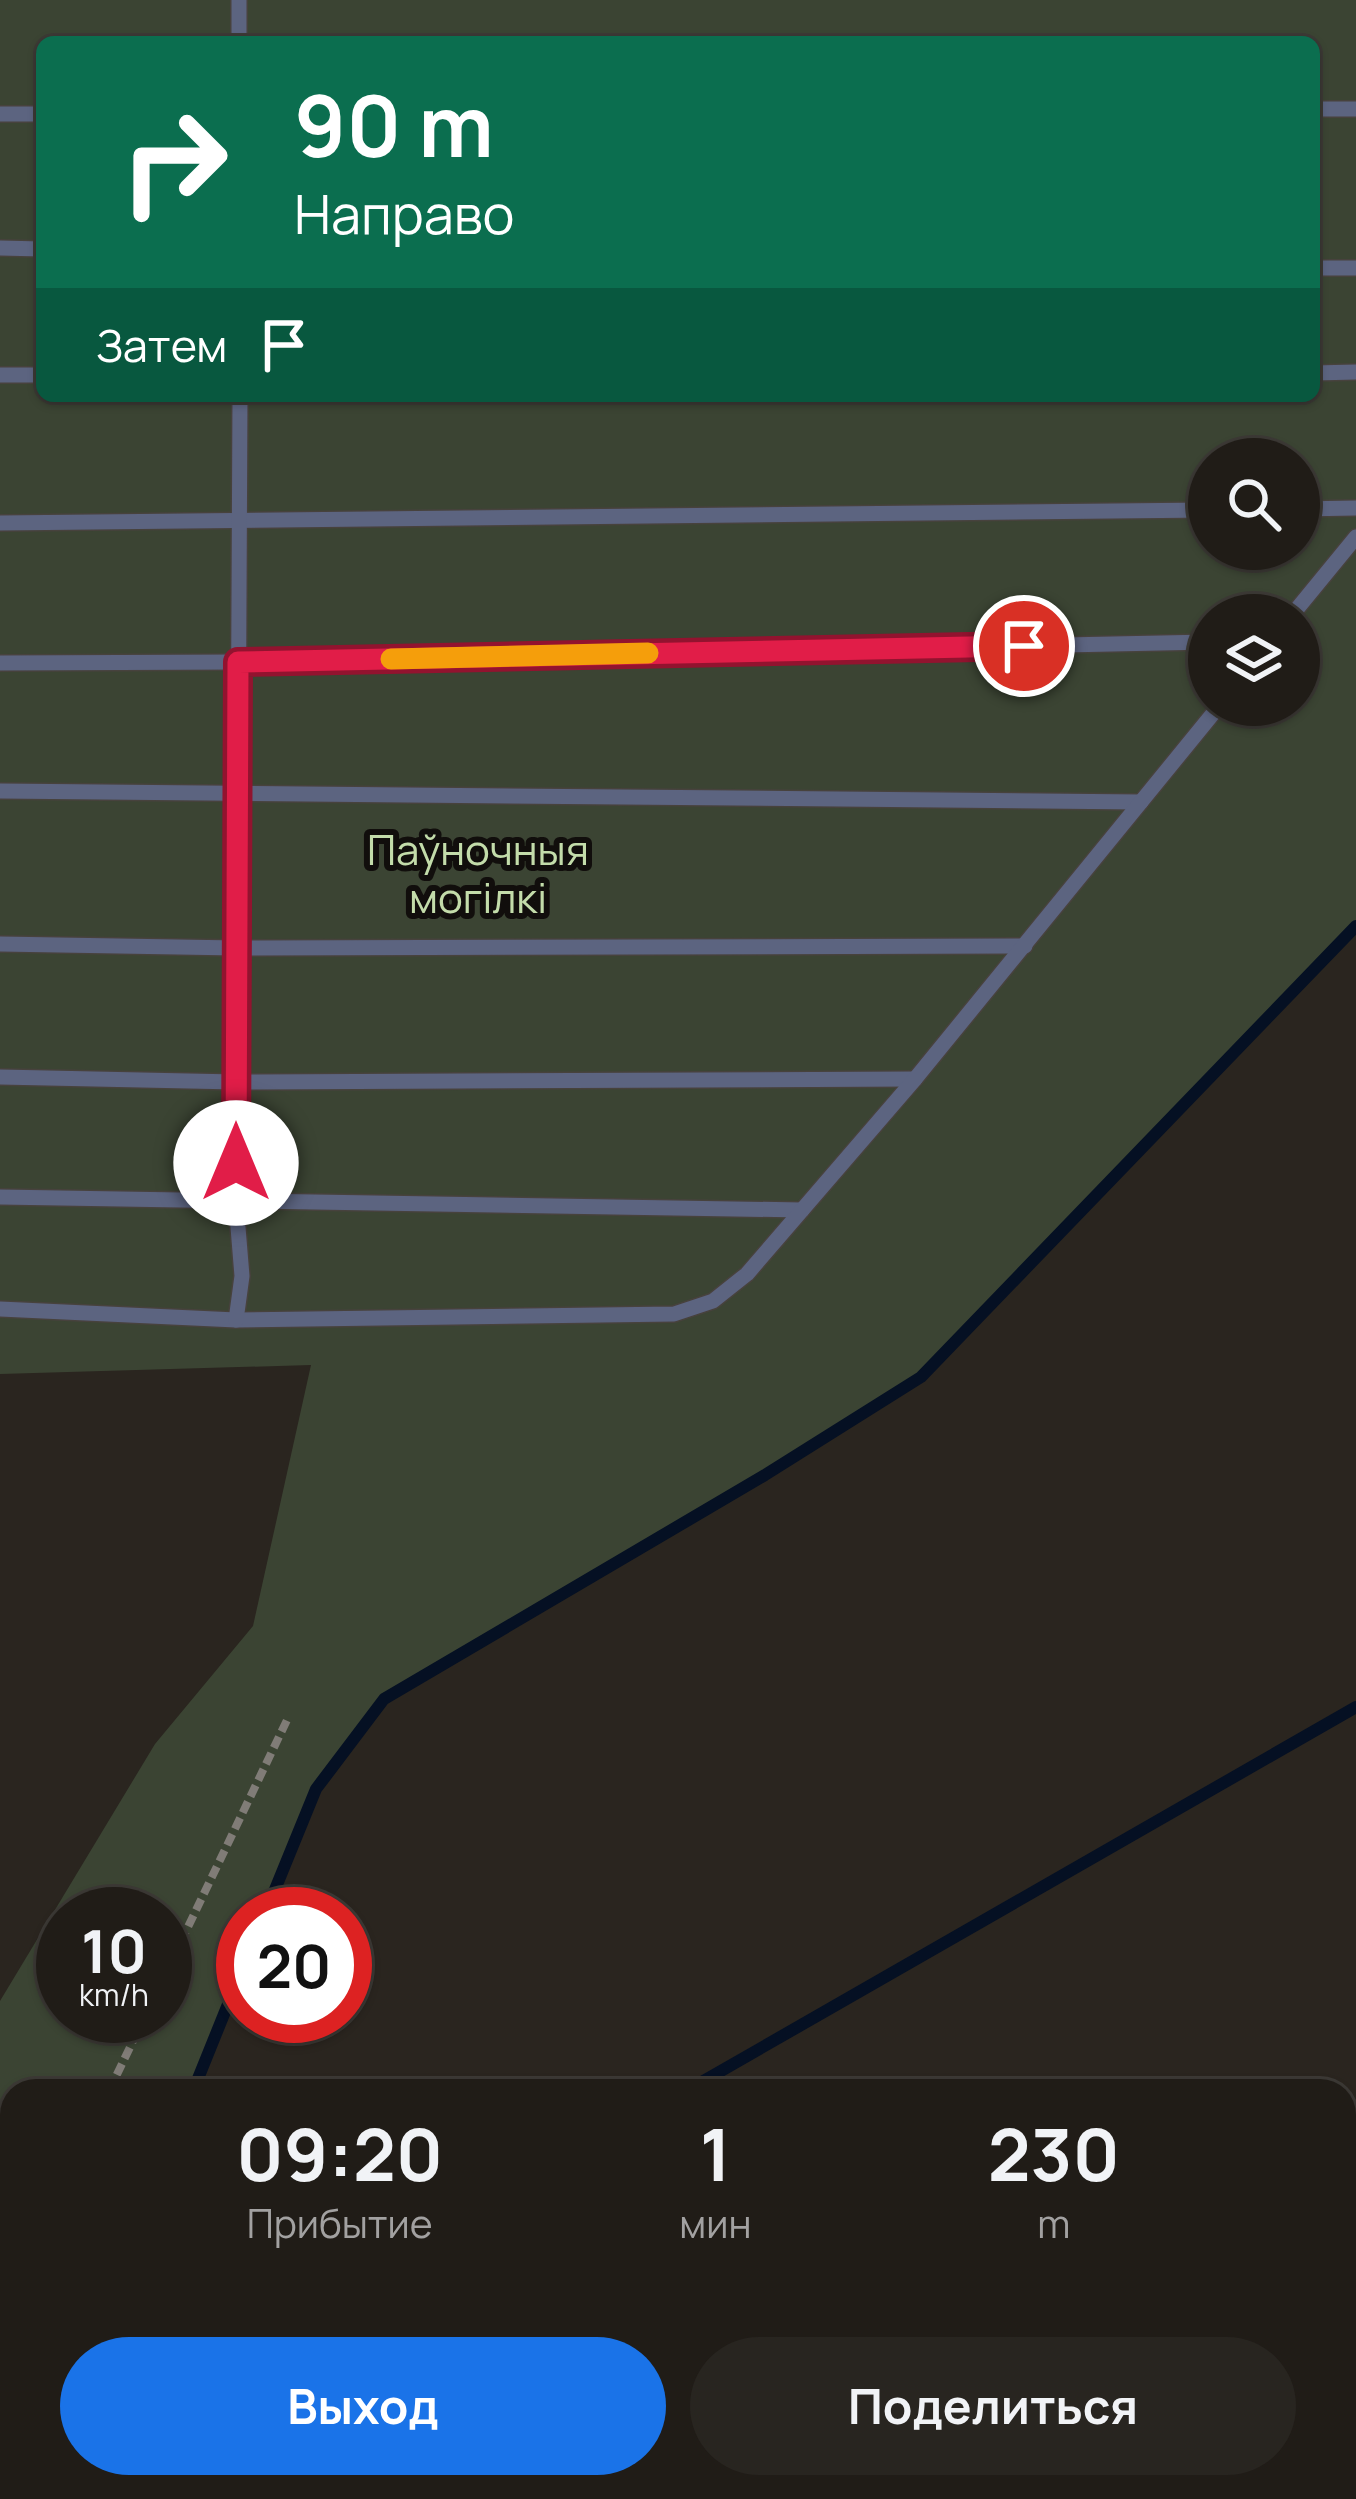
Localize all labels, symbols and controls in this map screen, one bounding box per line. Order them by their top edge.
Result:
text: 90 m [294,67,494,182]
icon: right [96,84,252,240]
text: Направо [294,176,515,250]
icon: arrive [251,312,317,378]
text: Затем [96,314,227,376]
map controls [1188,438,1320,726]
button: search [1188,438,1320,570]
button: layers [1188,594,1320,726]
pin [973,595,1075,697]
icon: arrive [991,613,1057,679]
park label: Паўночныя могілкі [367,820,589,926]
position arrow [173,1100,299,1226]
speed limit sign: 20 [216,1887,372,2043]
text: 10 [81,1909,147,1991]
text: km/h [79,1974,149,2015]
text: 09:20 [236,2104,443,2203]
text: 1 [700,2104,731,2203]
text: 230 [988,2104,1120,2203]
text: Прибытие [247,2196,433,2250]
text: мин [679,2196,752,2250]
text: m [1037,2196,1070,2250]
button: Выход [60,2337,666,2475]
button: Поделиться [690,2337,1296,2475]

